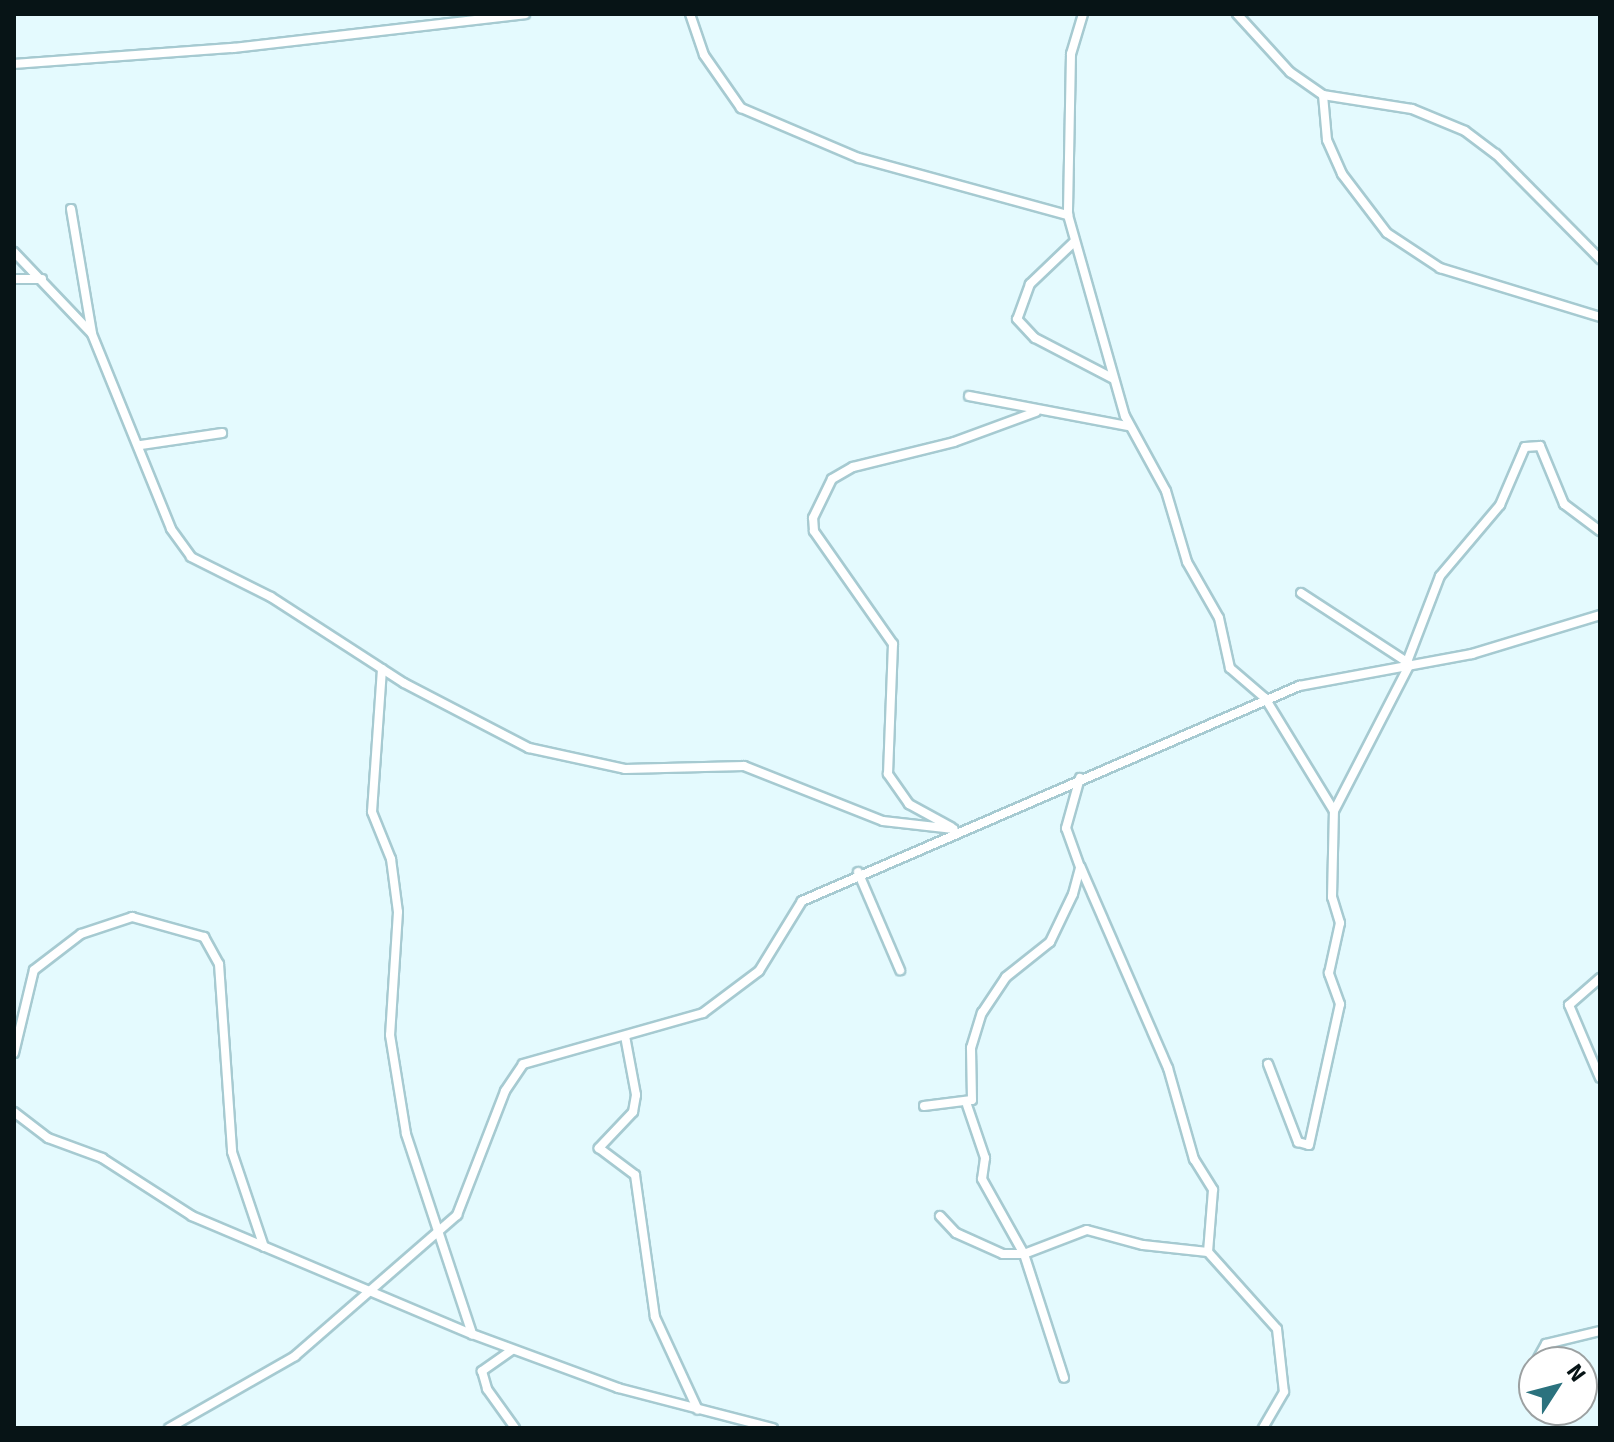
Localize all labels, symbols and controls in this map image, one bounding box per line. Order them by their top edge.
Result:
north arrow [1518,1346,1598,1426]
text: N [1561,1359,1592,1387]

